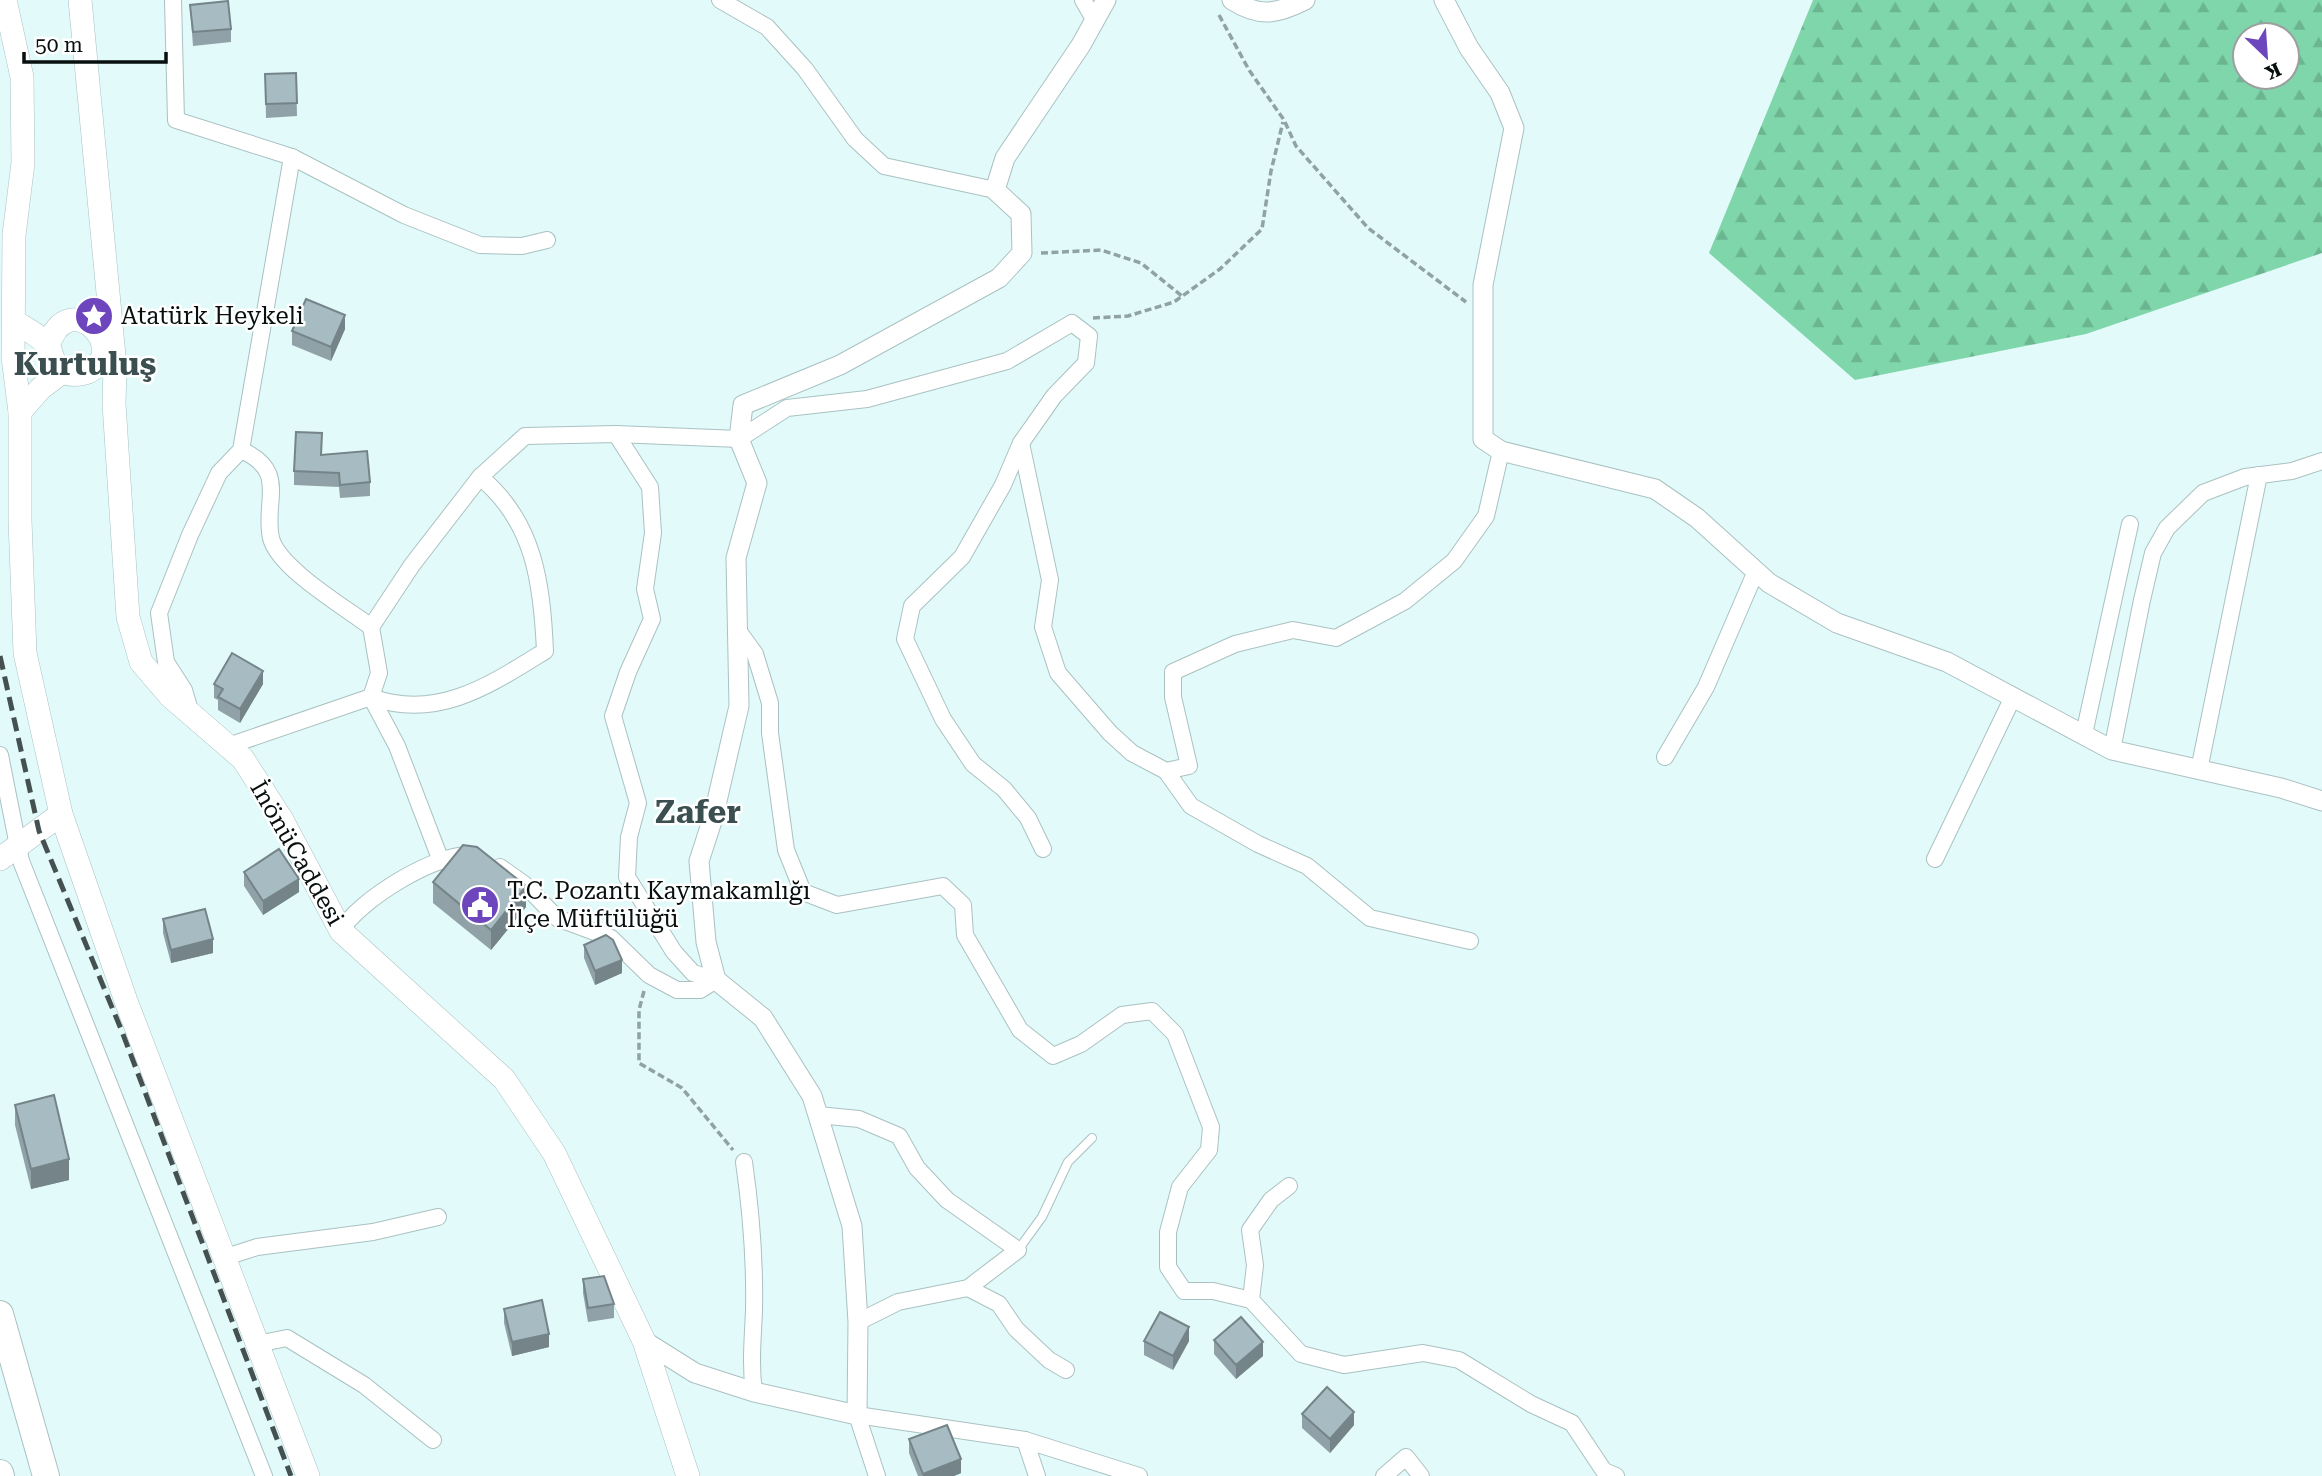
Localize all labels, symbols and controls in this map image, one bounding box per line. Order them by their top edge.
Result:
scale bar [24,21,166,65]
north arrow [2231,21,2301,91]
text: 50 m [35,33,83,57]
text: K [2261,57,2285,85]
place icon: Atatürk Heykeli [73,295,115,337]
place label: Atatürk Heykeli [121,302,304,330]
district label: Kurtuluş [14,345,156,383]
street label: İnönüCaddesi [244,775,351,931]
district label: Zafer [655,793,741,831]
place label: T.C. Pozantı Kaymakamlığı İlçe Müftülüğü [507,877,811,933]
public building icon: T.C. Pozantı Kaymakamlığı İlçe Müftülüğü [459,884,501,926]

